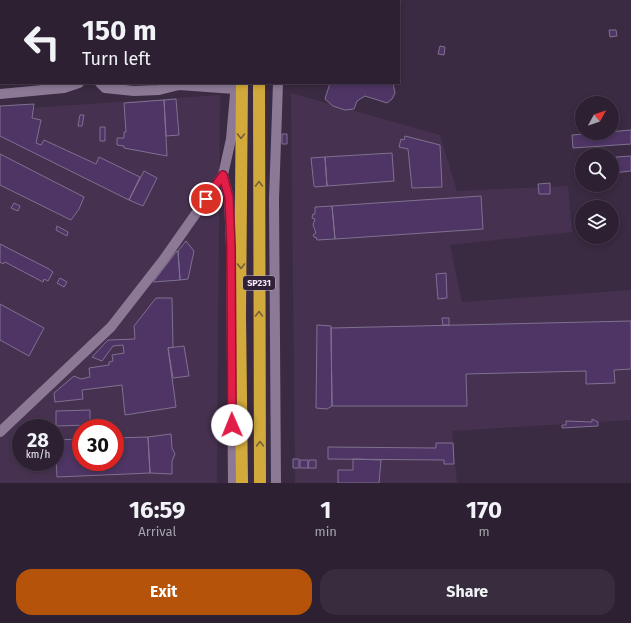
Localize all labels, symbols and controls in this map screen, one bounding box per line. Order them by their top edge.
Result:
text: 150 m [82,14,157,47]
icon: left [16,16,68,68]
text: Turn left [82,48,151,70]
north arrow [575,96,619,140]
map controls [575,96,619,244]
one-way arrow [237,133,245,139]
button: search [575,148,619,192]
one-way arrow [255,181,263,187]
pin [189,182,223,216]
icon: arrive [195,188,217,210]
button: layers [575,200,619,244]
one-way arrow [237,263,245,269]
road number: SP231 [243,276,275,290]
one-way arrow [255,311,263,317]
position arrow [211,404,253,446]
speed limit sign: 30 [72,419,124,471]
text: 28 [27,428,49,452]
one-way arrow [256,441,264,447]
text: km/h [26,449,50,461]
text: 16:59 [129,496,186,524]
text: 1 [320,496,331,524]
text: 170 [466,496,502,524]
text: Arrival [138,524,176,539]
text: min [314,524,337,539]
text: m [478,524,490,539]
button: Exit [16,569,312,615]
button: Share [320,569,615,615]

